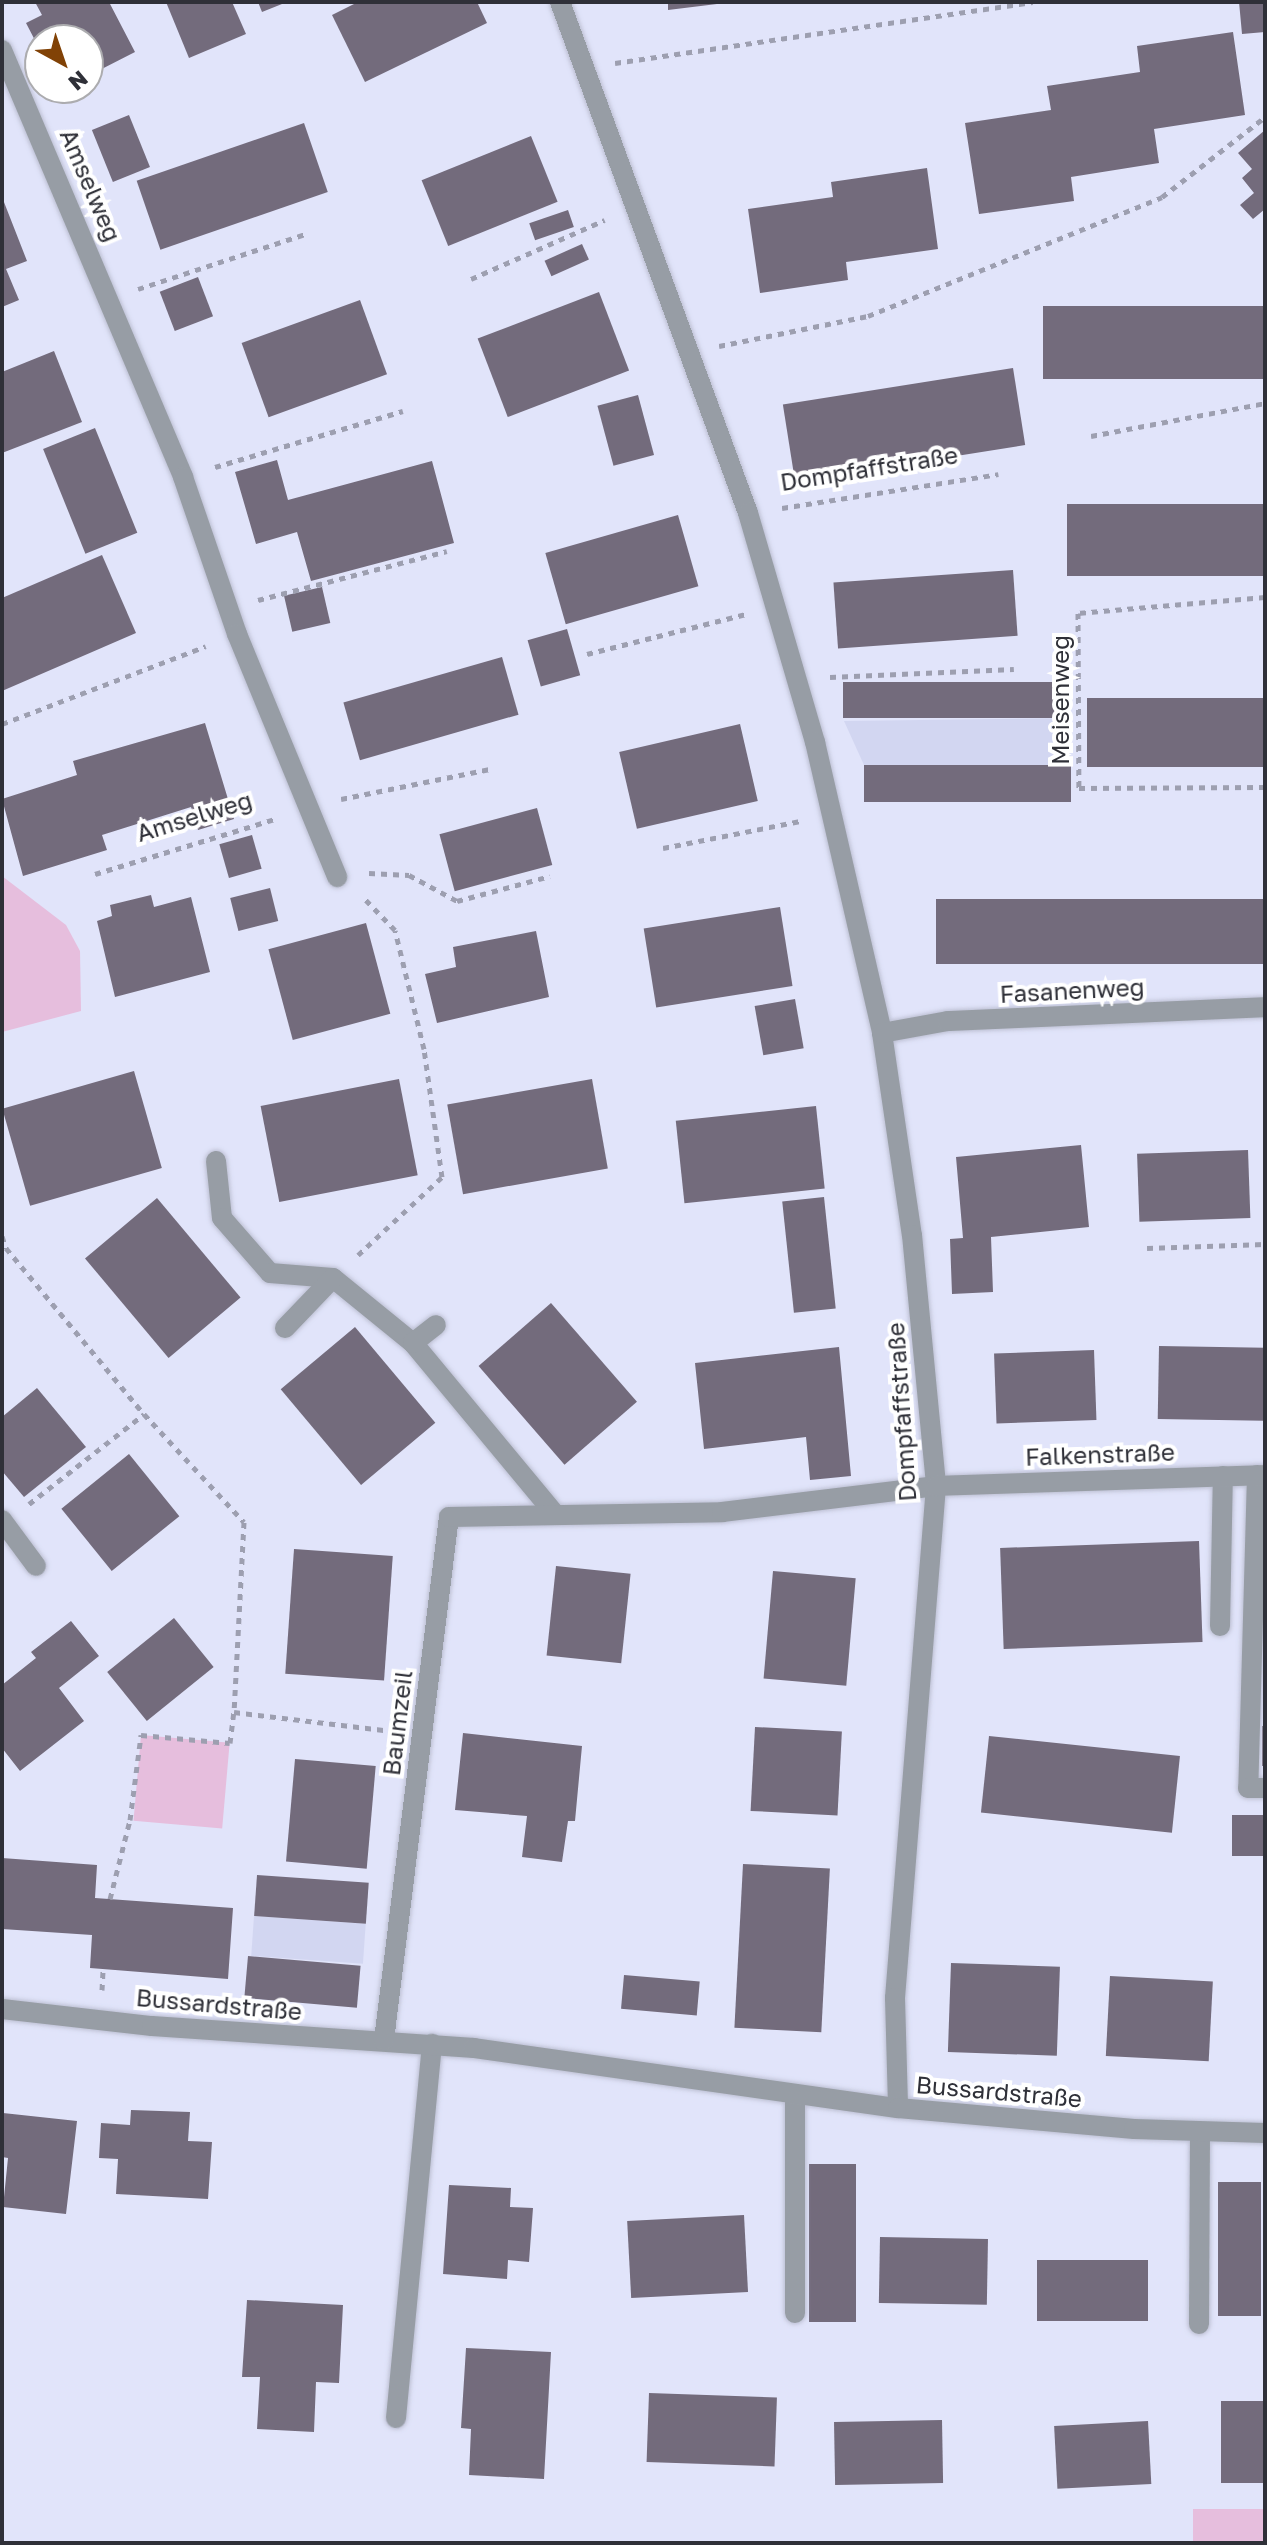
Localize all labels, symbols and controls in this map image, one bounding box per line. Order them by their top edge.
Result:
north arrow [24,24,104,104]
text: N [63,66,94,97]
street label: Amselweg [54,124,128,246]
street label: Dompfaffstraße [778,440,960,496]
street label: Meisenweg [1046,635,1074,765]
street label: Amselweg [133,785,255,847]
street label: Fasanenweg [999,972,1145,1008]
street label: Dompfaffstraße [880,1322,922,1502]
street label: Falkenstraße [1025,1437,1175,1471]
street label: Baumzeil [376,1669,418,1777]
street label: Bussardstraße [135,1982,303,2026]
street label: Bussardstraße [915,2069,1083,2113]

